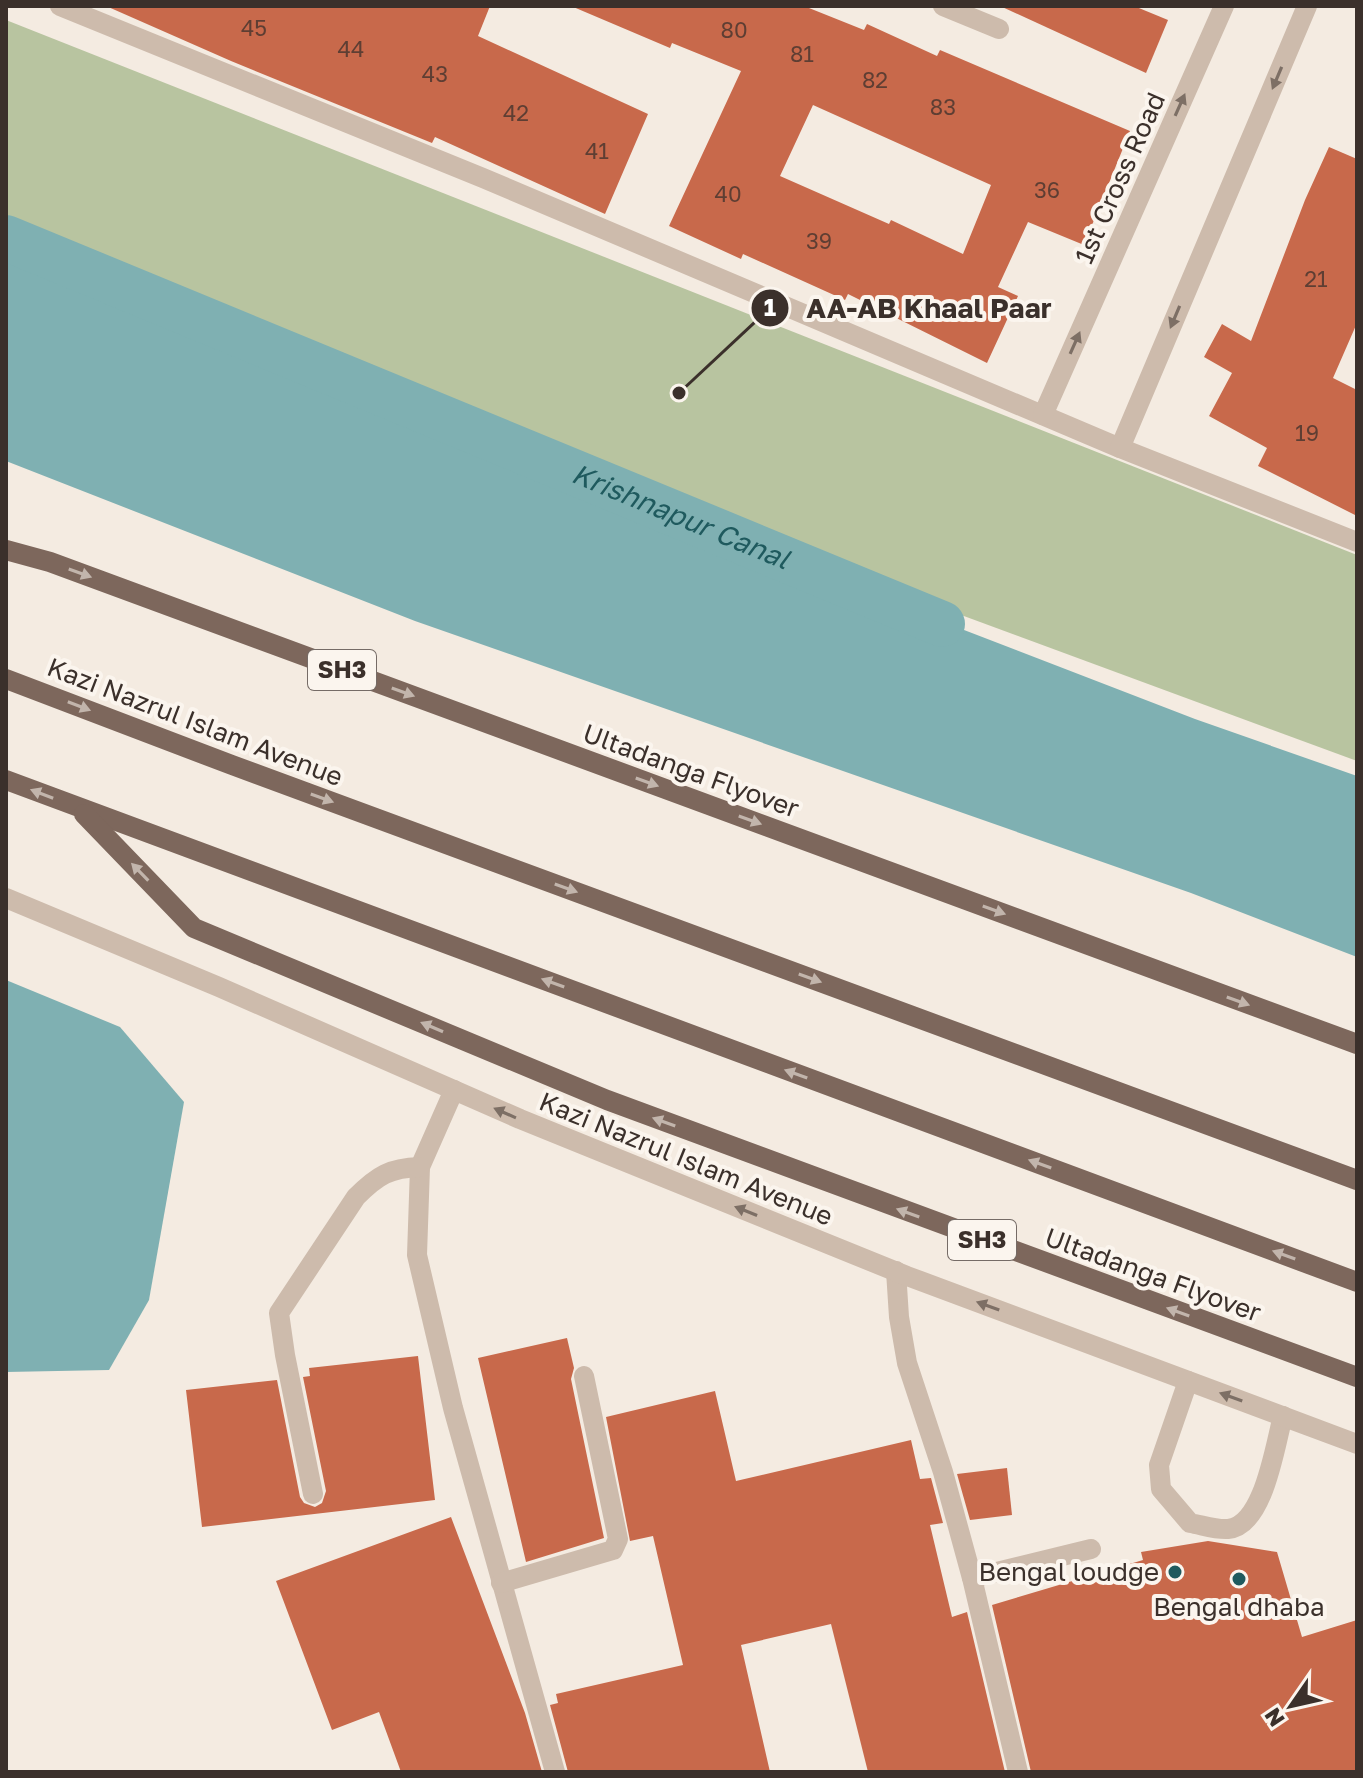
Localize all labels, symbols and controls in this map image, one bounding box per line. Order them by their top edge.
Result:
house number: 45 [241,14,267,41]
house number: 80 [720,16,748,43]
house number: 44 [338,35,364,62]
house number: 81 [790,40,814,67]
house number: 43 [422,60,448,87]
house number: 82 [862,66,888,93]
one-way arrow [1270,66,1283,90]
street label: 1st Cross Road [1068,87,1171,268]
house number: 83 [930,93,956,120]
one-way arrow [1173,94,1187,117]
house number: 42 [503,99,529,126]
house number: 41 [585,137,609,164]
house number: 36 [1034,176,1060,203]
house number: 40 [714,180,742,207]
house number: 39 [806,227,832,254]
house number: 21 [1304,265,1328,292]
callout: AA-AB Khaal Paar [750,282,1067,334]
text: AA-AB Khaal Paar [806,291,1052,324]
text: 1 [764,292,776,321]
one-way arrow [1168,305,1181,329]
one-way arrow [1068,331,1081,355]
house number: 19 [1295,419,1319,446]
water label: Krishnapur Canal [568,456,796,576]
one-way arrow [69,567,93,580]
road number: SH3 [308,650,376,690]
street label: Kazi Nazrul Islam Avenue [43,651,347,792]
one-way arrow [391,686,415,699]
one-way arrow [67,700,91,713]
street label: Ultadanga Flyover [579,717,803,824]
one-way arrow [635,776,659,789]
one-way arrow [30,788,54,801]
one-way arrow [310,792,334,805]
one-way arrow [738,814,762,827]
one-way arrow [131,863,150,882]
one-way arrow [554,882,578,895]
one-way arrow [982,905,1006,917]
one-way arrow [798,972,822,985]
one-way arrow [540,976,564,989]
one-way arrow [1226,995,1250,1007]
one-way arrow [420,1021,444,1034]
one-way arrow [784,1067,808,1080]
street label: Kazi Nazrul Islam Avenue [535,1085,837,1232]
one-way arrow [493,1106,517,1119]
one-way arrow [652,1115,676,1128]
one-way arrow [1028,1157,1052,1170]
one-way arrow [734,1204,758,1217]
one-way arrow [896,1206,920,1218]
road number: SH3 [948,1220,1016,1260]
street label: Ultadanga Flyover [1041,1221,1265,1328]
one-way arrow [1272,1248,1296,1260]
one-way arrow [976,1299,1000,1312]
one-way arrow [1166,1305,1190,1318]
one-way arrow [1219,1390,1243,1403]
place label: Bengal loudge [979,1556,1159,1587]
marker: Bengal loudge [1166,1563,1184,1581]
marker: Bengal dhaba [1230,1570,1248,1588]
place label: Bengal dhaba [1153,1591,1325,1622]
north arrow [1251,1666,1331,1746]
text: N [1258,1703,1290,1732]

